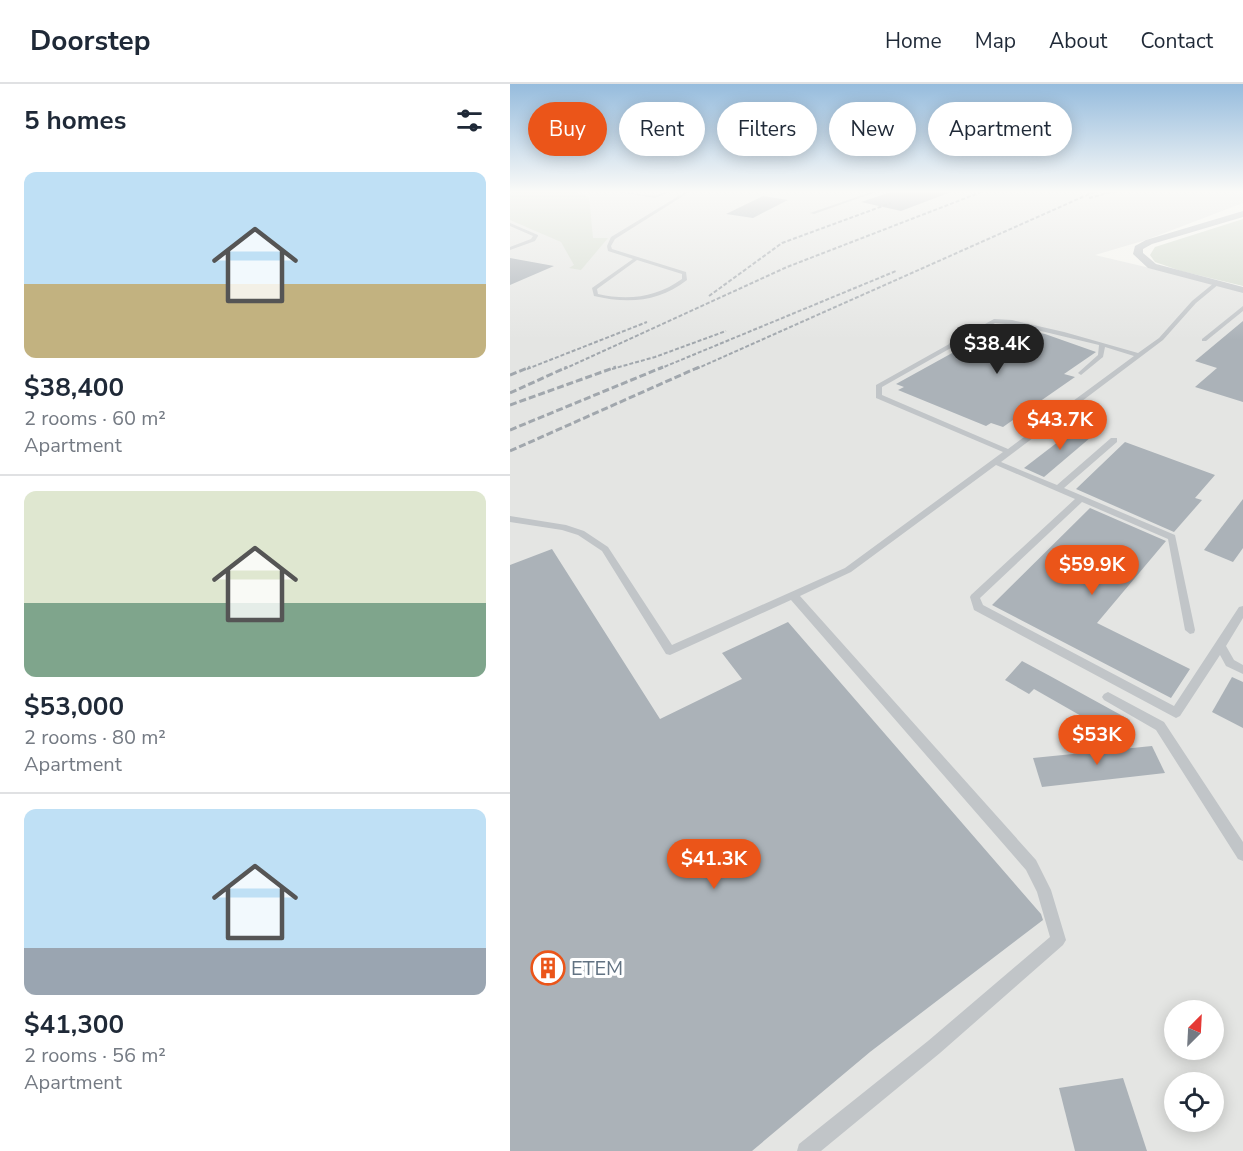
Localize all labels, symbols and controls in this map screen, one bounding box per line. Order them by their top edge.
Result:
text: Doorstep [30,22,151,60]
text: Home [885,27,942,55]
text: Map [975,27,1016,55]
text: About [1049,27,1107,55]
text: Contact [1140,27,1213,55]
chip: Buy [528,102,607,156]
chip: Rent [619,102,705,156]
chip: Filters [717,102,817,156]
chip: New [829,102,916,156]
chip: Apartment [928,102,1072,156]
text: 5 homes [24,103,126,138]
icon: filters [453,104,486,137]
icon: home [201,211,309,319]
pin: $38.4K [948,324,1046,375]
text: $38.4K [964,330,1030,357]
text: $38,400 [24,370,124,405]
pin: $43.7K [1011,400,1109,451]
text: 2 rooms · 60 m² [24,405,166,432]
text: $43.7K [1027,406,1093,433]
text: Apartment [24,432,122,459]
icon: home [201,530,309,638]
pin: $59.9K [1043,545,1141,596]
text: $59.9K [1059,551,1125,578]
text: $53,000 [24,689,124,724]
pin: $53K [1061,715,1133,766]
text: $53K [1072,721,1122,748]
text: 2 rooms · 80 m² [24,724,166,751]
text: Apartment [24,751,122,778]
pin: $41.3K [665,839,763,890]
text: $41.3K [681,845,747,872]
icon: home [201,848,309,956]
building icon: ЕТЕМ [530,950,566,986]
place label: ЕТЕМ [571,955,623,982]
north arrow [1164,1000,1224,1060]
map controls [1164,1000,1224,1132]
text: $41,300 [24,1007,124,1042]
text: 2 rooms · 56 m² [24,1042,166,1069]
text: Apartment [24,1069,122,1096]
button: locate [1164,1072,1224,1132]

